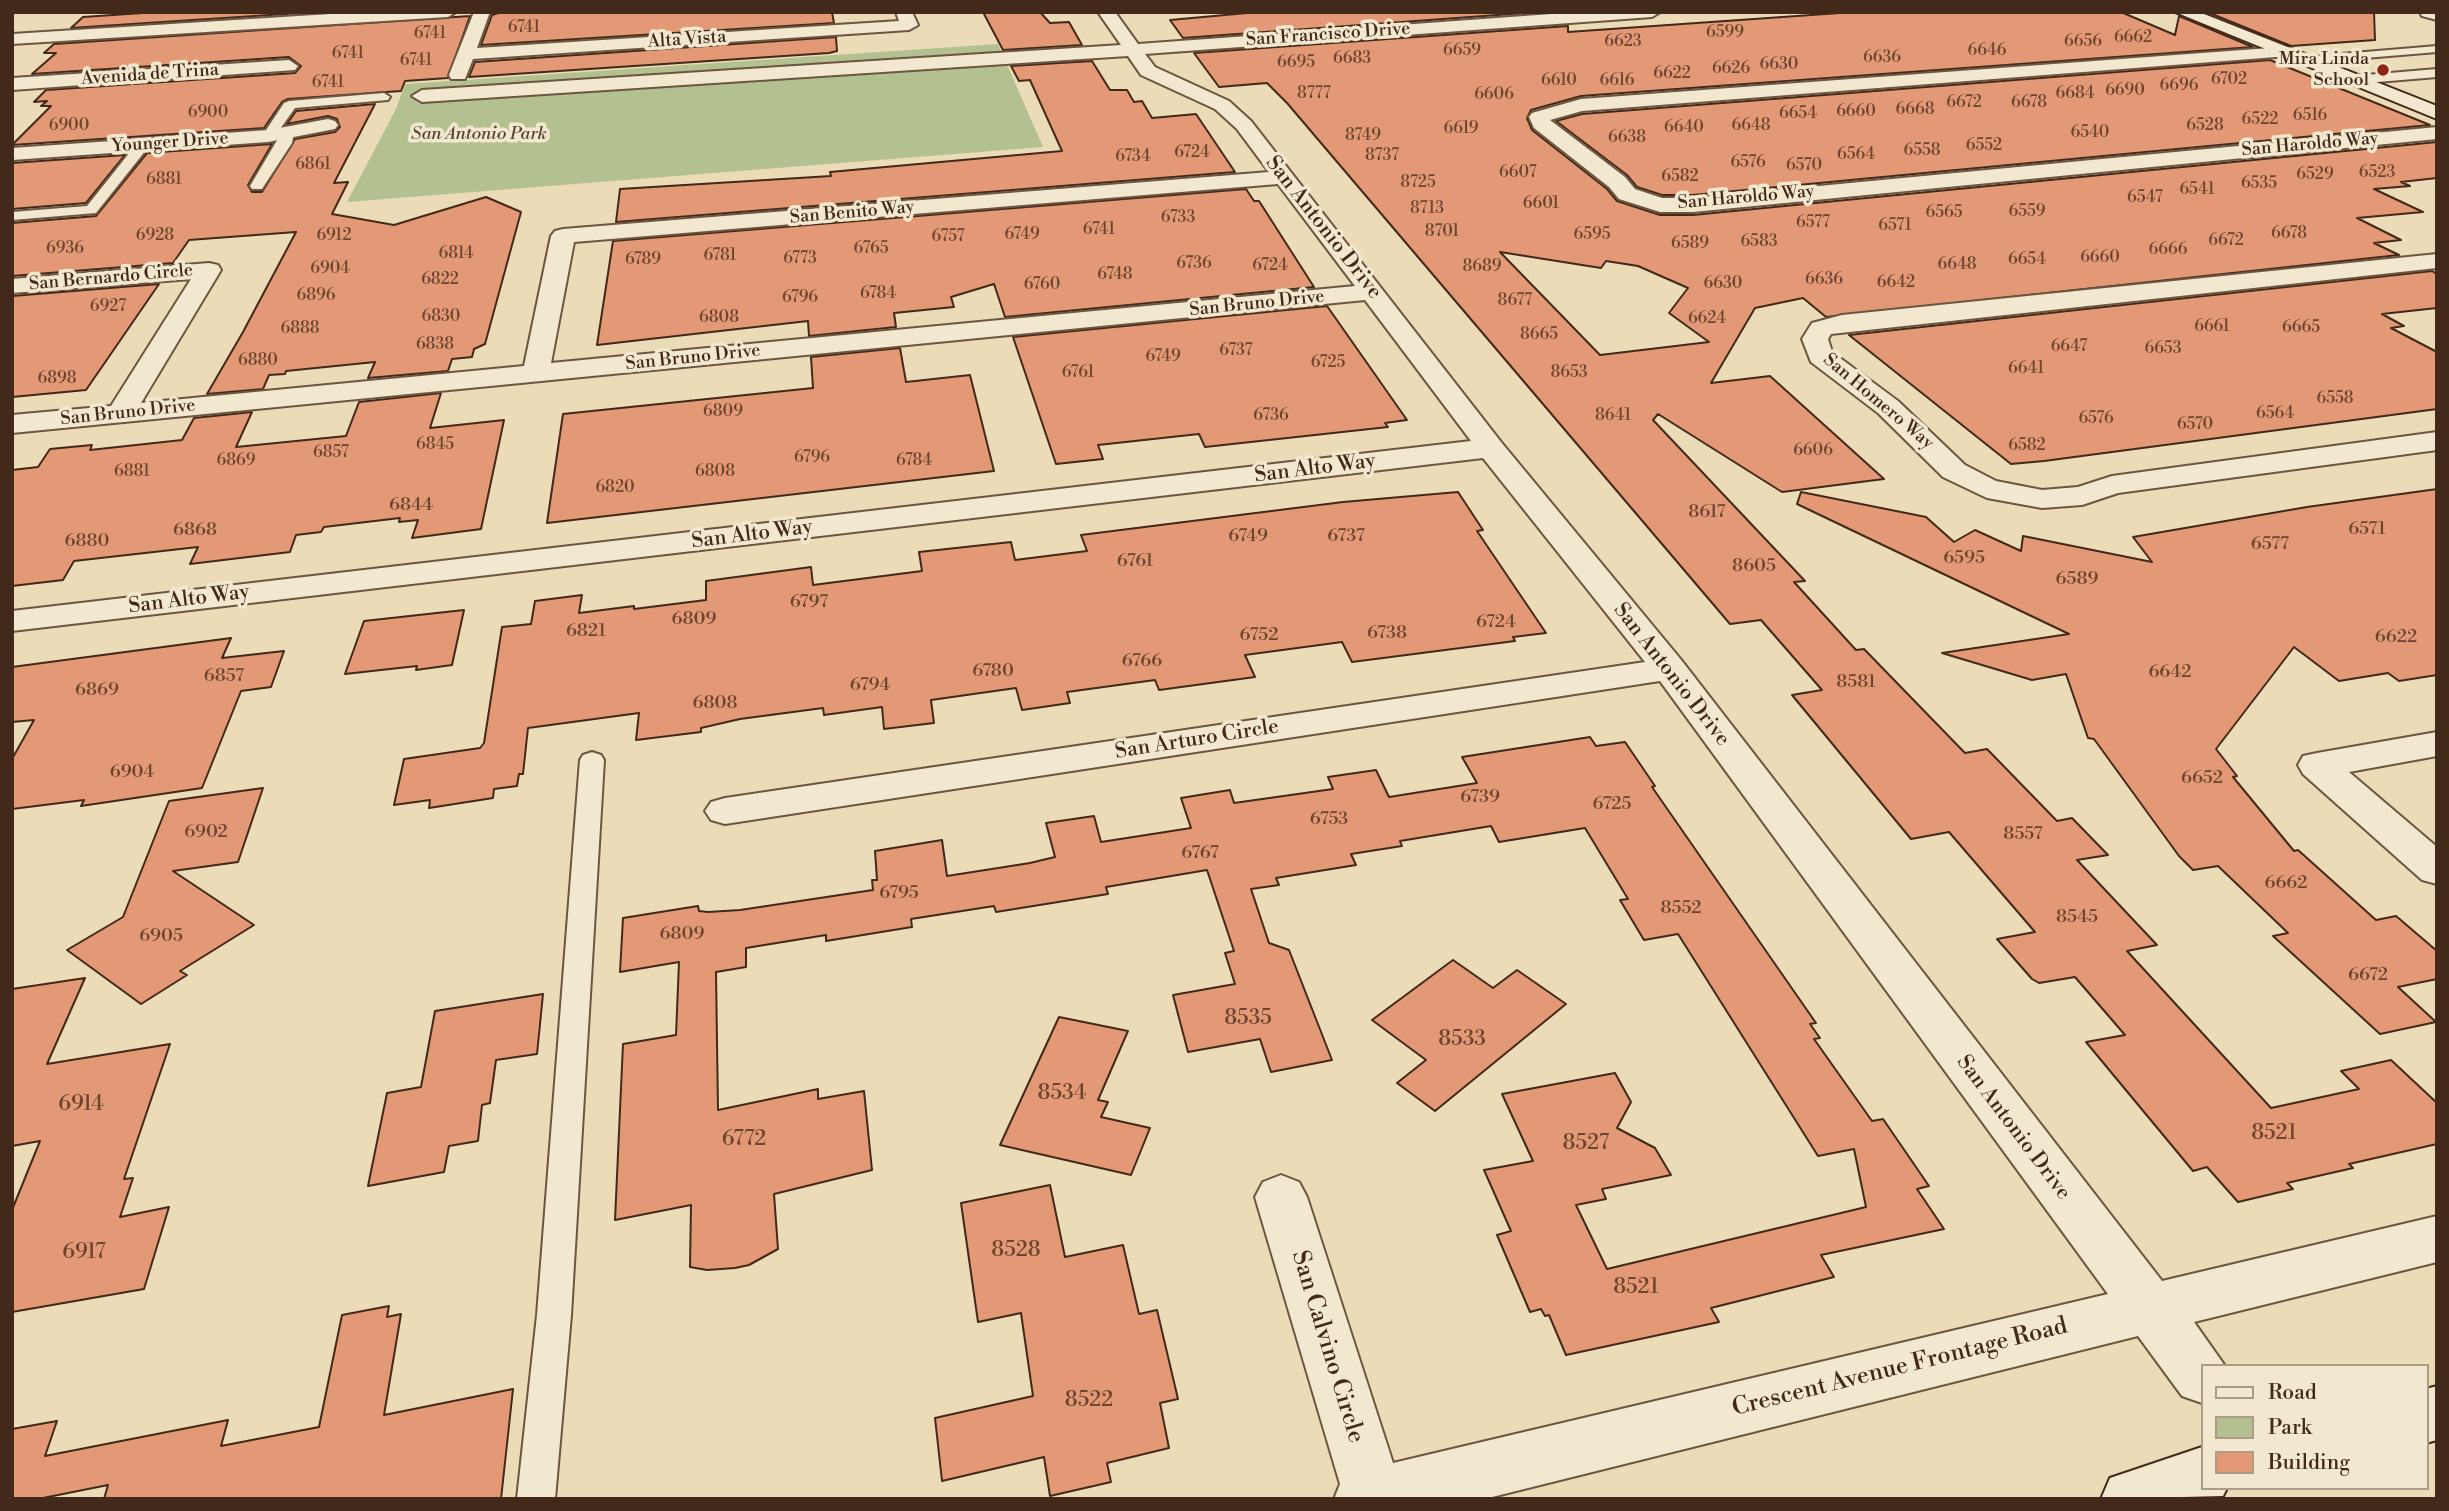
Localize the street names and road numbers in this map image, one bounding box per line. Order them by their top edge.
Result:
street label: San Francisco Drive [1245,18,1411,52]
street label: Alta Vista [647,26,727,54]
street label: Avenida de Trina [81,59,219,91]
street label: Younger Drive [111,128,229,158]
street label: San Haroldo Way [2241,128,2379,162]
street label: San Antonio Drive [1259,152,1387,304]
street label: San Haroldo Way [1677,181,1815,215]
street label: San Benito Way [789,197,915,229]
street label: San Bernardo Circle [28,260,194,296]
street label: San Bruno Drive [1189,286,1325,322]
street label: San Bruno Drive [625,340,761,376]
street label: San Homero Way [1818,350,1938,454]
street label: San Bruno Drive [60,395,196,431]
street label: San Alto Way [1253,449,1377,489]
street label: San Alto Way [690,515,814,555]
street label: San Alto Way [127,580,251,620]
street label: San Antonio Drive [1607,599,1735,751]
street label: San Arturo Circle [1113,715,1281,765]
street label: San Antonio Drive [1950,1051,2076,1205]
street label: San Calvino Circle [1284,1247,1370,1447]
street label: Crescent Avenue Frontage Road [1729,1312,2071,1424]

